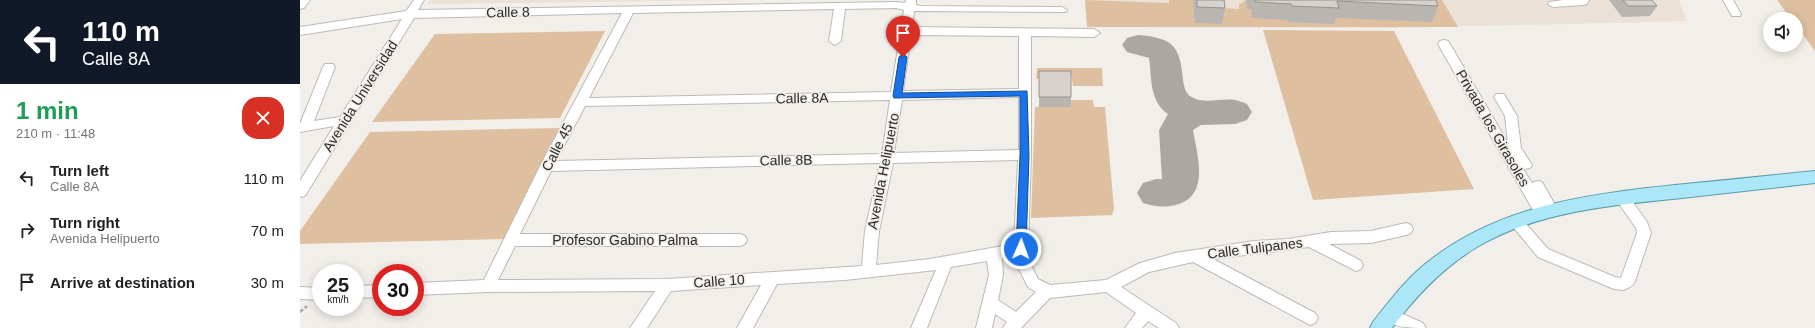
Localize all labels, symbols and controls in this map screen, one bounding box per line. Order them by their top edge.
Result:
street label: Calle 8 [486,4,530,20]
map controls [1763,12,1803,52]
button: sound [1763,12,1803,52]
icon: left [16,16,68,68]
text: 110 m [82,16,160,47]
pin [886,16,920,57]
icon: arrive [892,22,914,44]
street label: Avenida Universidad [319,37,401,155]
text: Calle 8A [82,49,150,69]
street label: Privada los Girasoles [1453,67,1533,189]
street label: Calle 8A [775,90,829,106]
text: 1 min [16,97,79,124]
button: close [242,97,284,139]
street label: Avenida Helipuerto [864,111,902,230]
street label: Calle 45 [538,120,576,174]
text: 210 m · 11:48 [16,126,95,141]
street label: Calle 8B [759,152,813,168]
text: Turn left [50,162,109,179]
icon: left [16,167,38,189]
text: 110 m [243,170,284,187]
text: Calle 8A [50,179,99,194]
text: Turn right [50,214,120,231]
icon: right [16,219,38,241]
text: 70 m [251,222,284,239]
position arrow [1000,228,1042,270]
text: Avenida Helipuerto [50,231,160,246]
street label: Profesor Gabino Palma [552,232,698,248]
street label: Calle Tulipanes [1207,234,1303,262]
speed limit sign: 30 [372,264,424,316]
icon: arrive [16,271,38,293]
street label: Calle 10 [693,271,745,291]
text: Arrive at destination [50,274,195,291]
text: 30 m [251,274,284,291]
text: 25 [327,274,349,296]
text: km/h [327,294,349,305]

